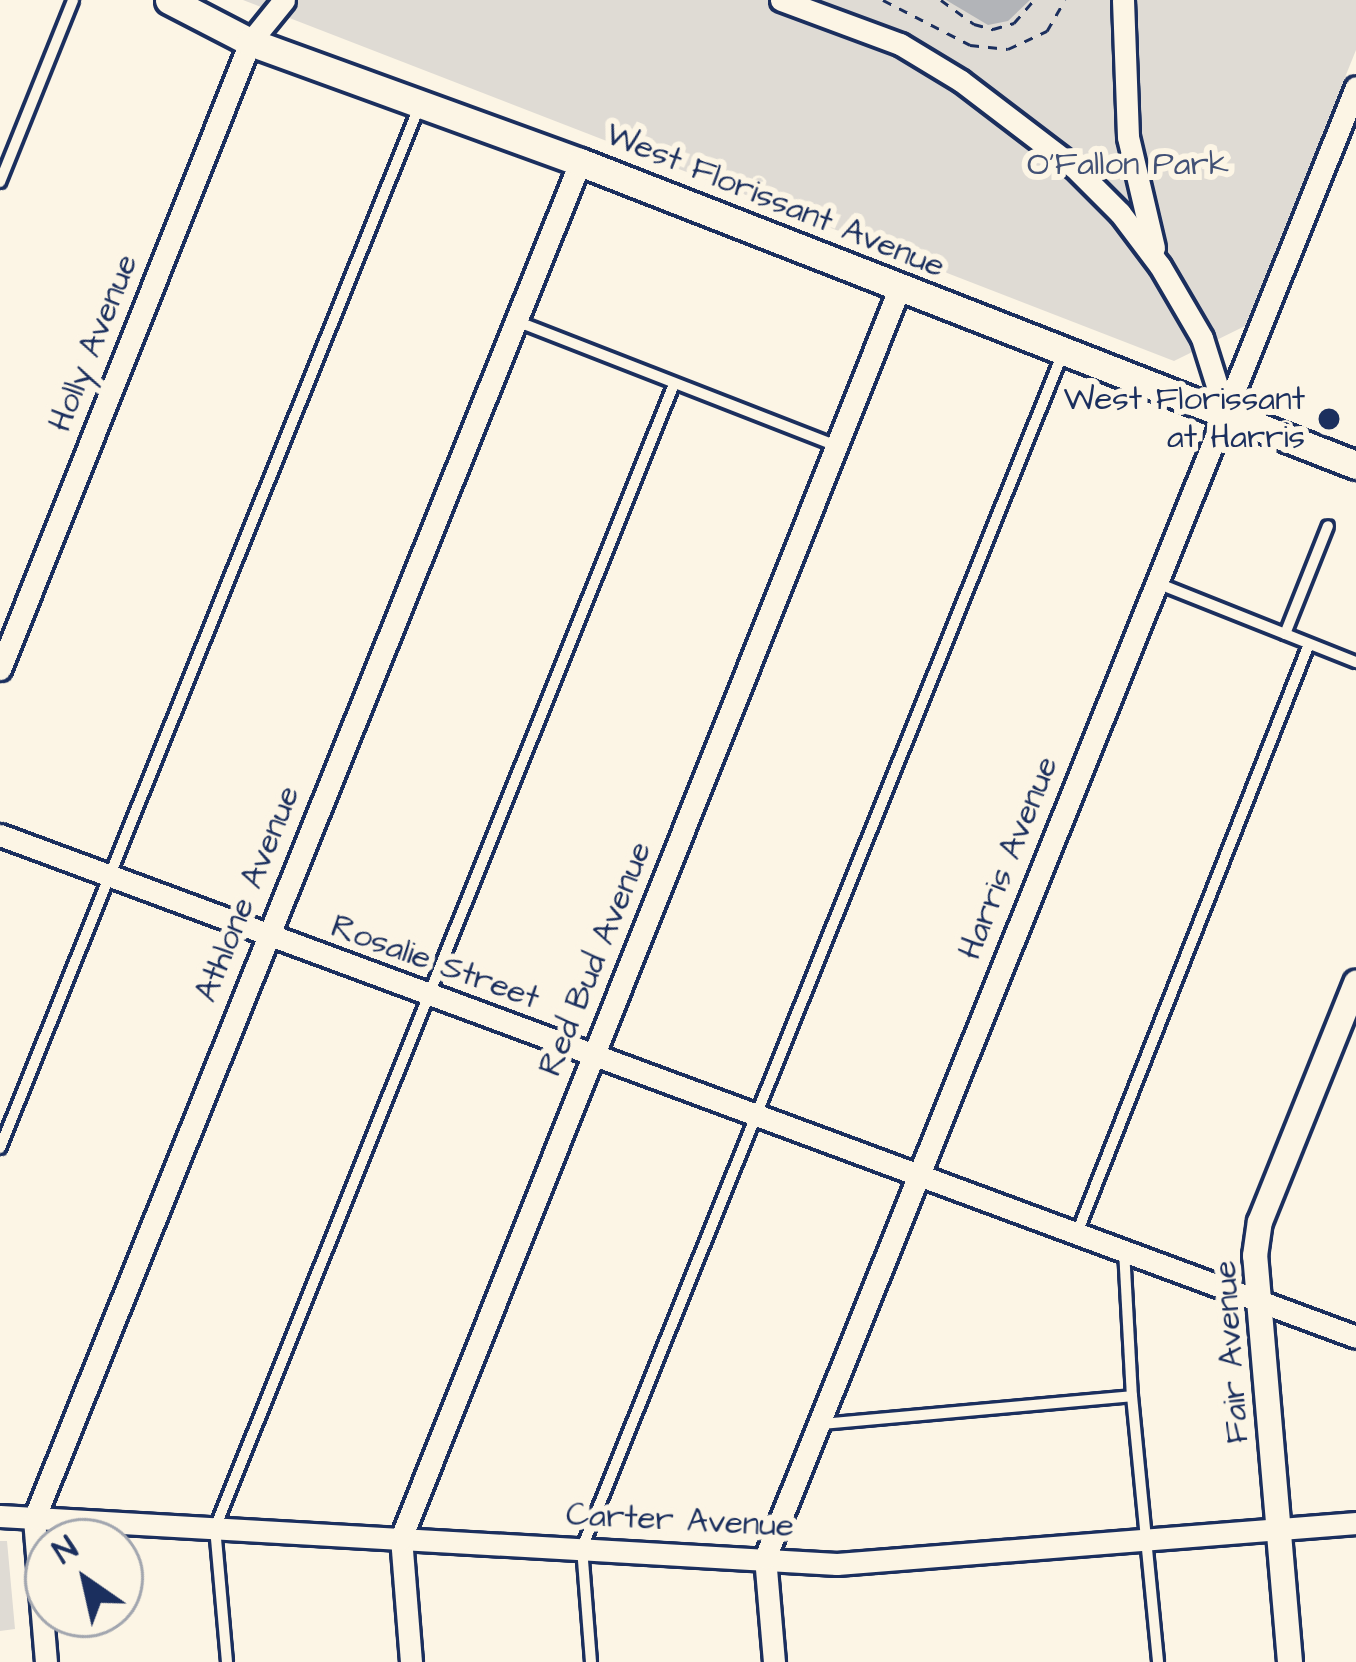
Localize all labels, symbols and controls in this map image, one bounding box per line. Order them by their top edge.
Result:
street label: West Florissant Avenue [600,115,950,287]
park label: O'Fallon Park [1027,145,1229,185]
street label: Holly Avenue [41,249,147,437]
place label: West Florissant at Harris [1063,380,1305,458]
marker: West Florissant at Harris [1316,406,1342,432]
street label: Harris Avenue [950,751,1068,965]
street label: Athlone Avenue [187,780,309,1008]
street label: Red Bud Avenue [531,836,661,1082]
street label: Rosalie Street [326,907,544,1019]
street label: Fair Avenue [1206,1259,1258,1445]
street label: Carter Avenue [565,1495,795,1547]
north arrow [24,1518,144,1638]
text: N [44,1526,87,1576]

